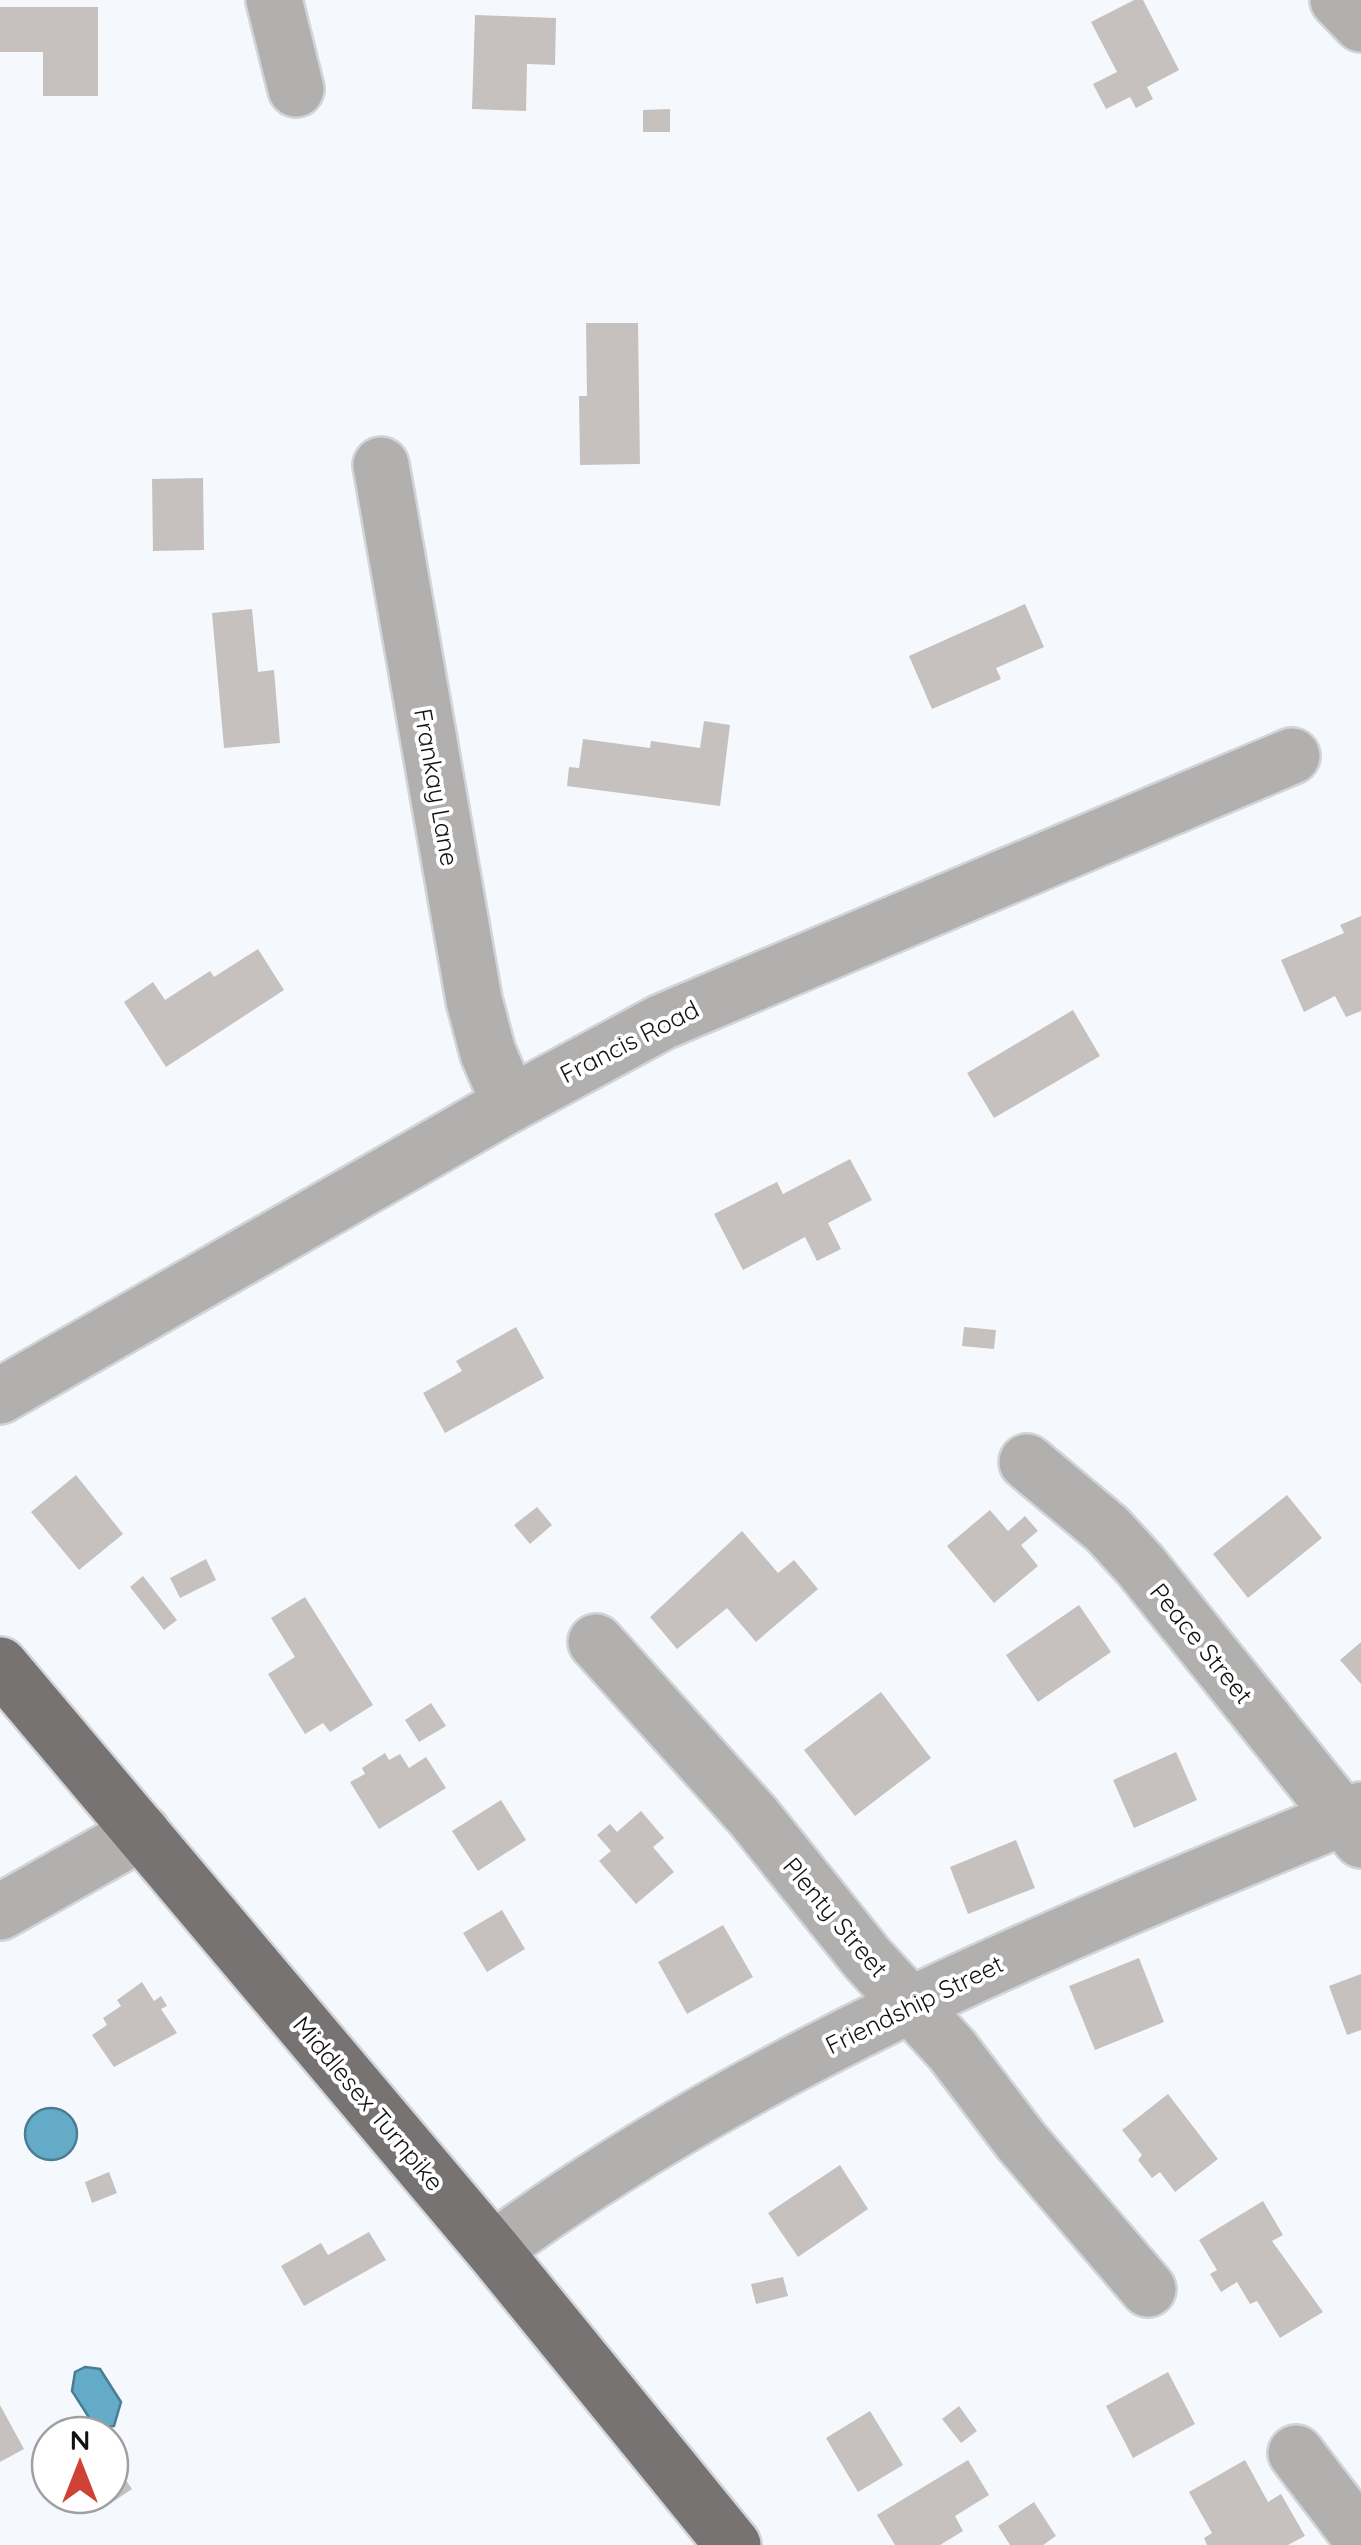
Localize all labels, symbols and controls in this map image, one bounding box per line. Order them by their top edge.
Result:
street label: Frankay Lane [408,706,466,868]
street label: Francis Road [554,993,704,1089]
street label: Peace Street [1144,1576,1260,1710]
street label: Plenty Street [777,1851,895,1983]
street label: Friendship Street [820,1948,1008,2060]
street label: Middlesex Turnpike [287,2009,451,2197]
north arrow [30,2415,130,2515]
text: N [70,2422,90,2457]

